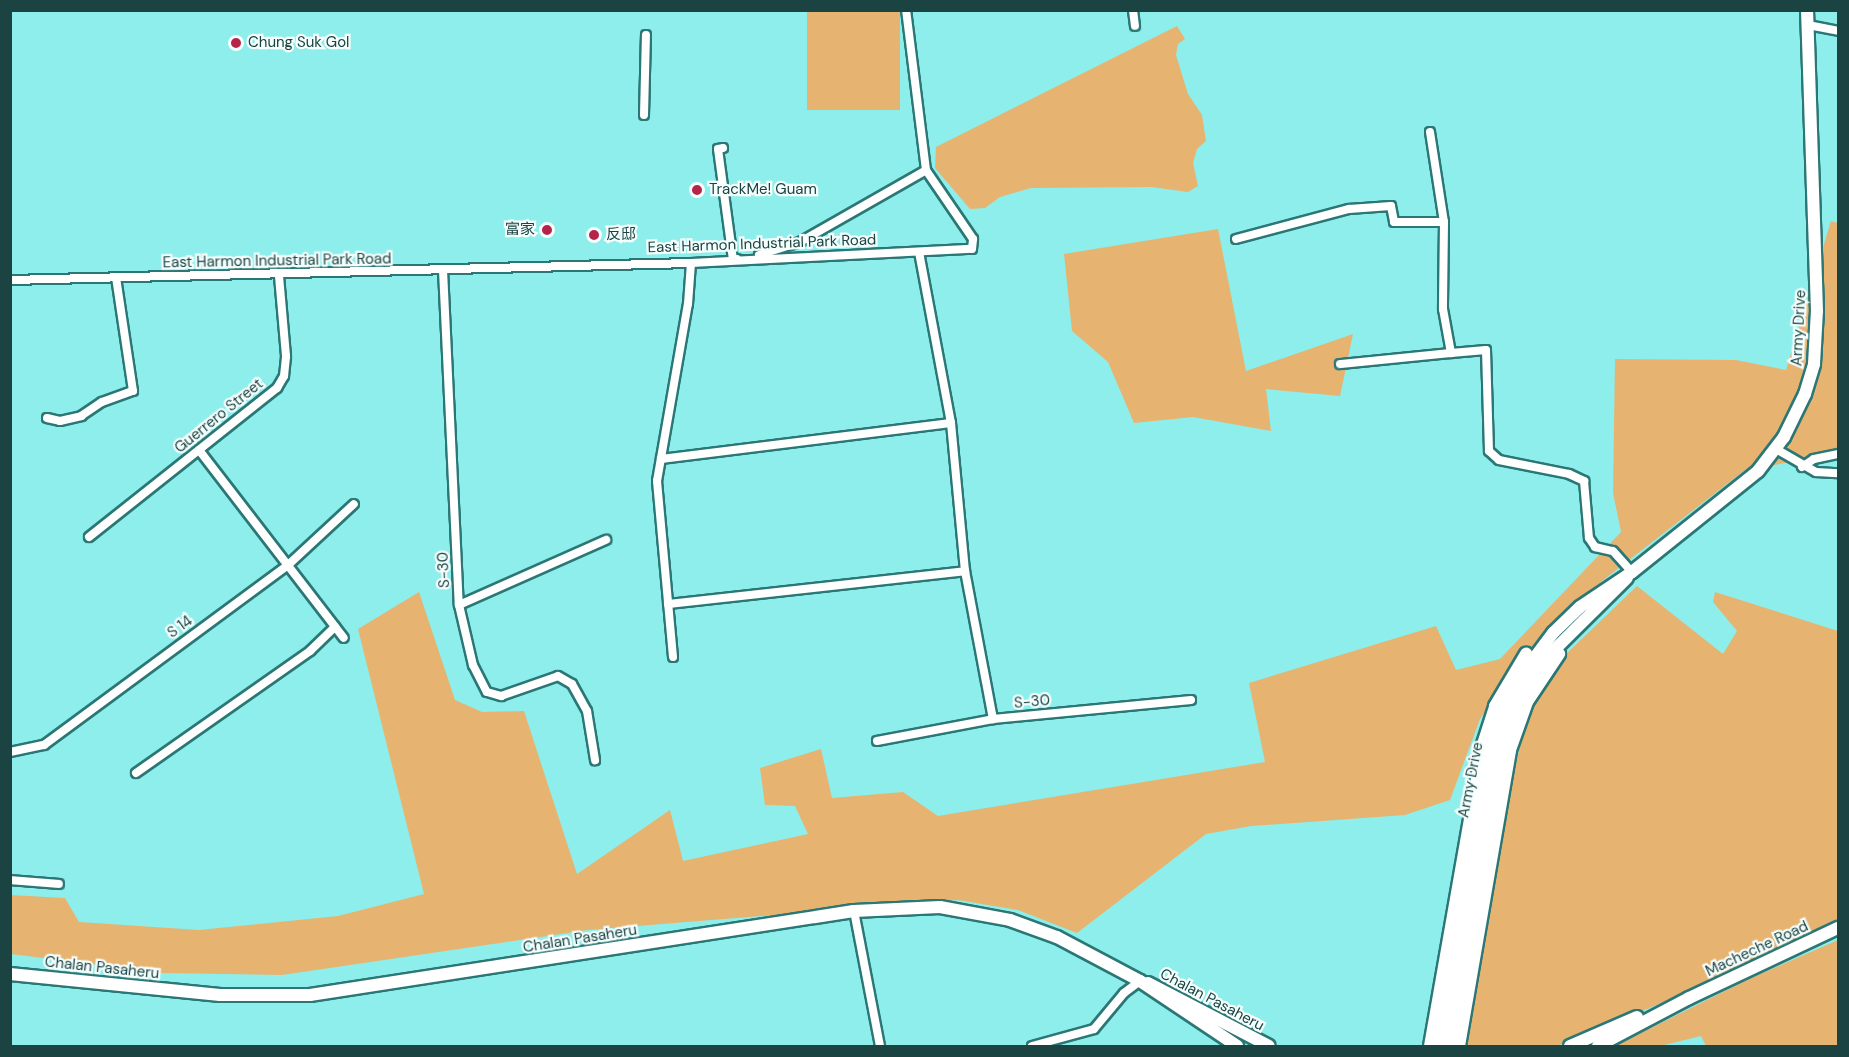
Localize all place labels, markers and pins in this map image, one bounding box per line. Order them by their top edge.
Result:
place label: Chung Suk Gol [248,34,349,52]
marker: Chung Suk Gol [229,36,243,50]
place label: TrackMe! Guam [709,181,817,199]
marker: TrackMe! Guam [690,183,704,197]
place label: 富家 [505,221,535,239]
marker: 富家 [540,223,554,237]
place label: 反邸 [606,226,636,244]
marker: 反邸 [587,228,601,242]

